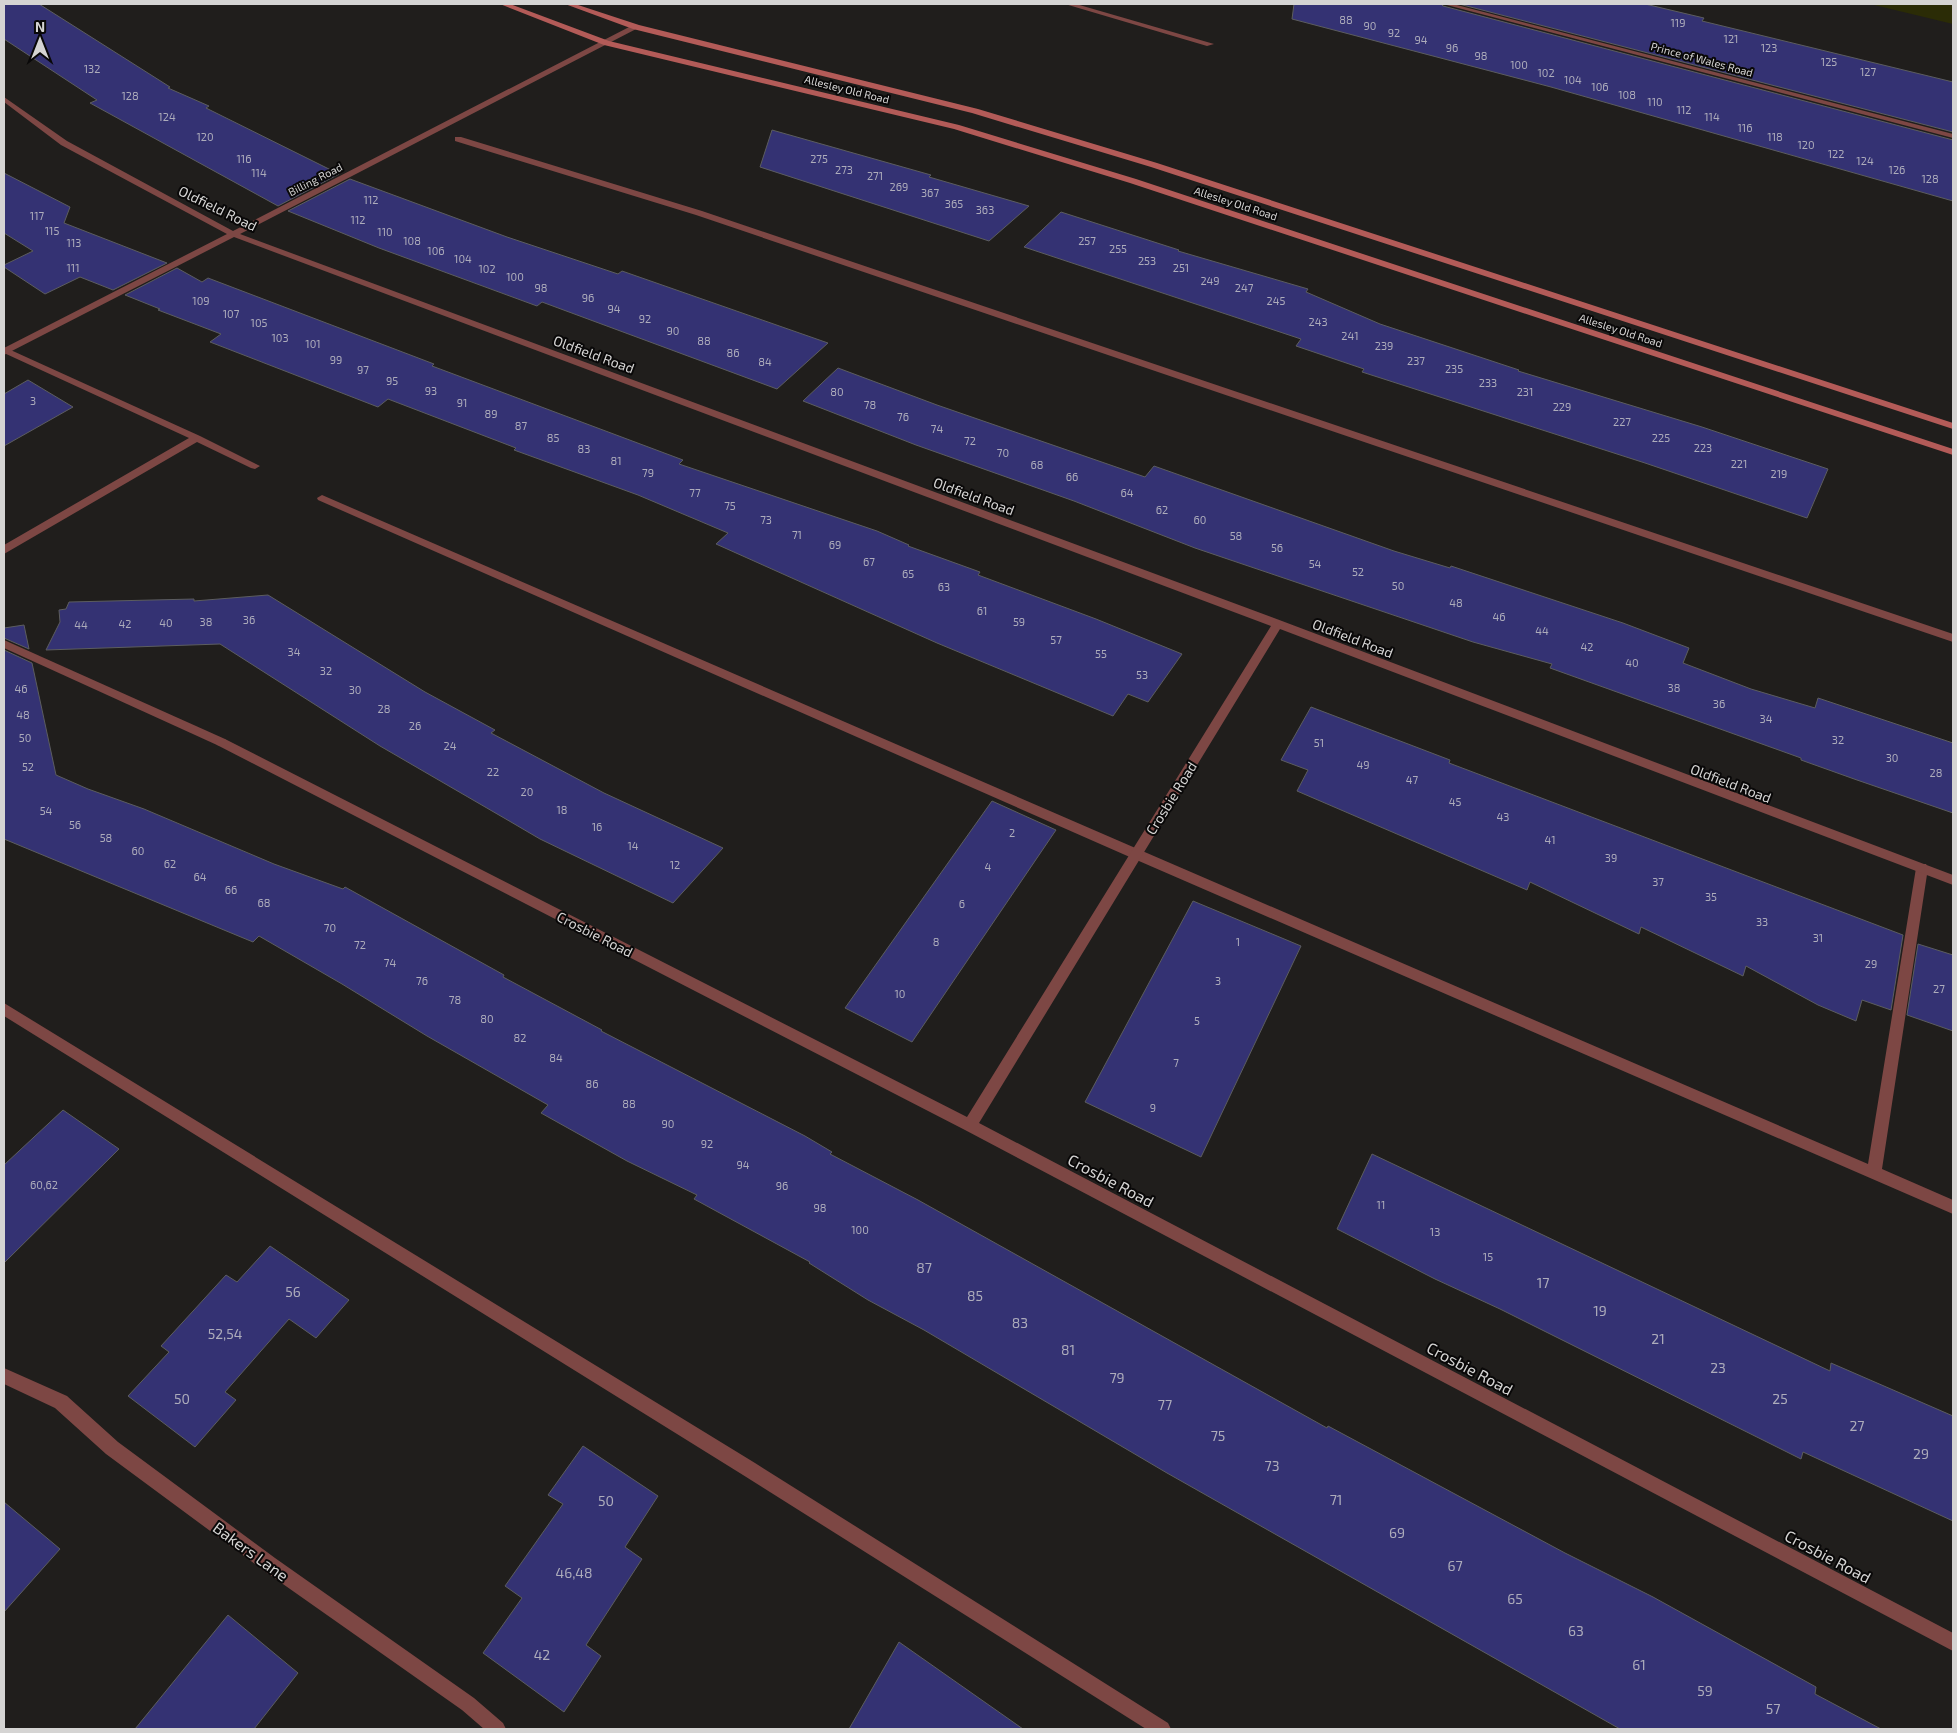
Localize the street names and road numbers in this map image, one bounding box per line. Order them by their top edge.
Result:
street label: Prince of Wales Road [1650,39,1754,79]
street label: Allesley Old Road [803,72,891,106]
street label: Billing Road [286,160,344,198]
street label: Oldfield Road [176,182,260,234]
street label: Allesley Old Road [1193,183,1279,223]
street label: Allesley Old Road [1578,310,1664,350]
street label: Oldfield Road [551,331,637,377]
street label: Oldfield Road [931,473,1017,519]
street label: Oldfield Road [1310,615,1396,661]
street label: Crosbie Road [1142,758,1200,838]
street label: Oldfield Road [1688,760,1774,806]
street label: Crosbie Road [554,908,636,960]
street label: Crosbie Road [1065,1149,1157,1211]
street label: Crosbie Road [1424,1337,1516,1399]
street label: Bakers Lane [210,1517,292,1585]
street label: Crosbie Road [1782,1525,1874,1587]

